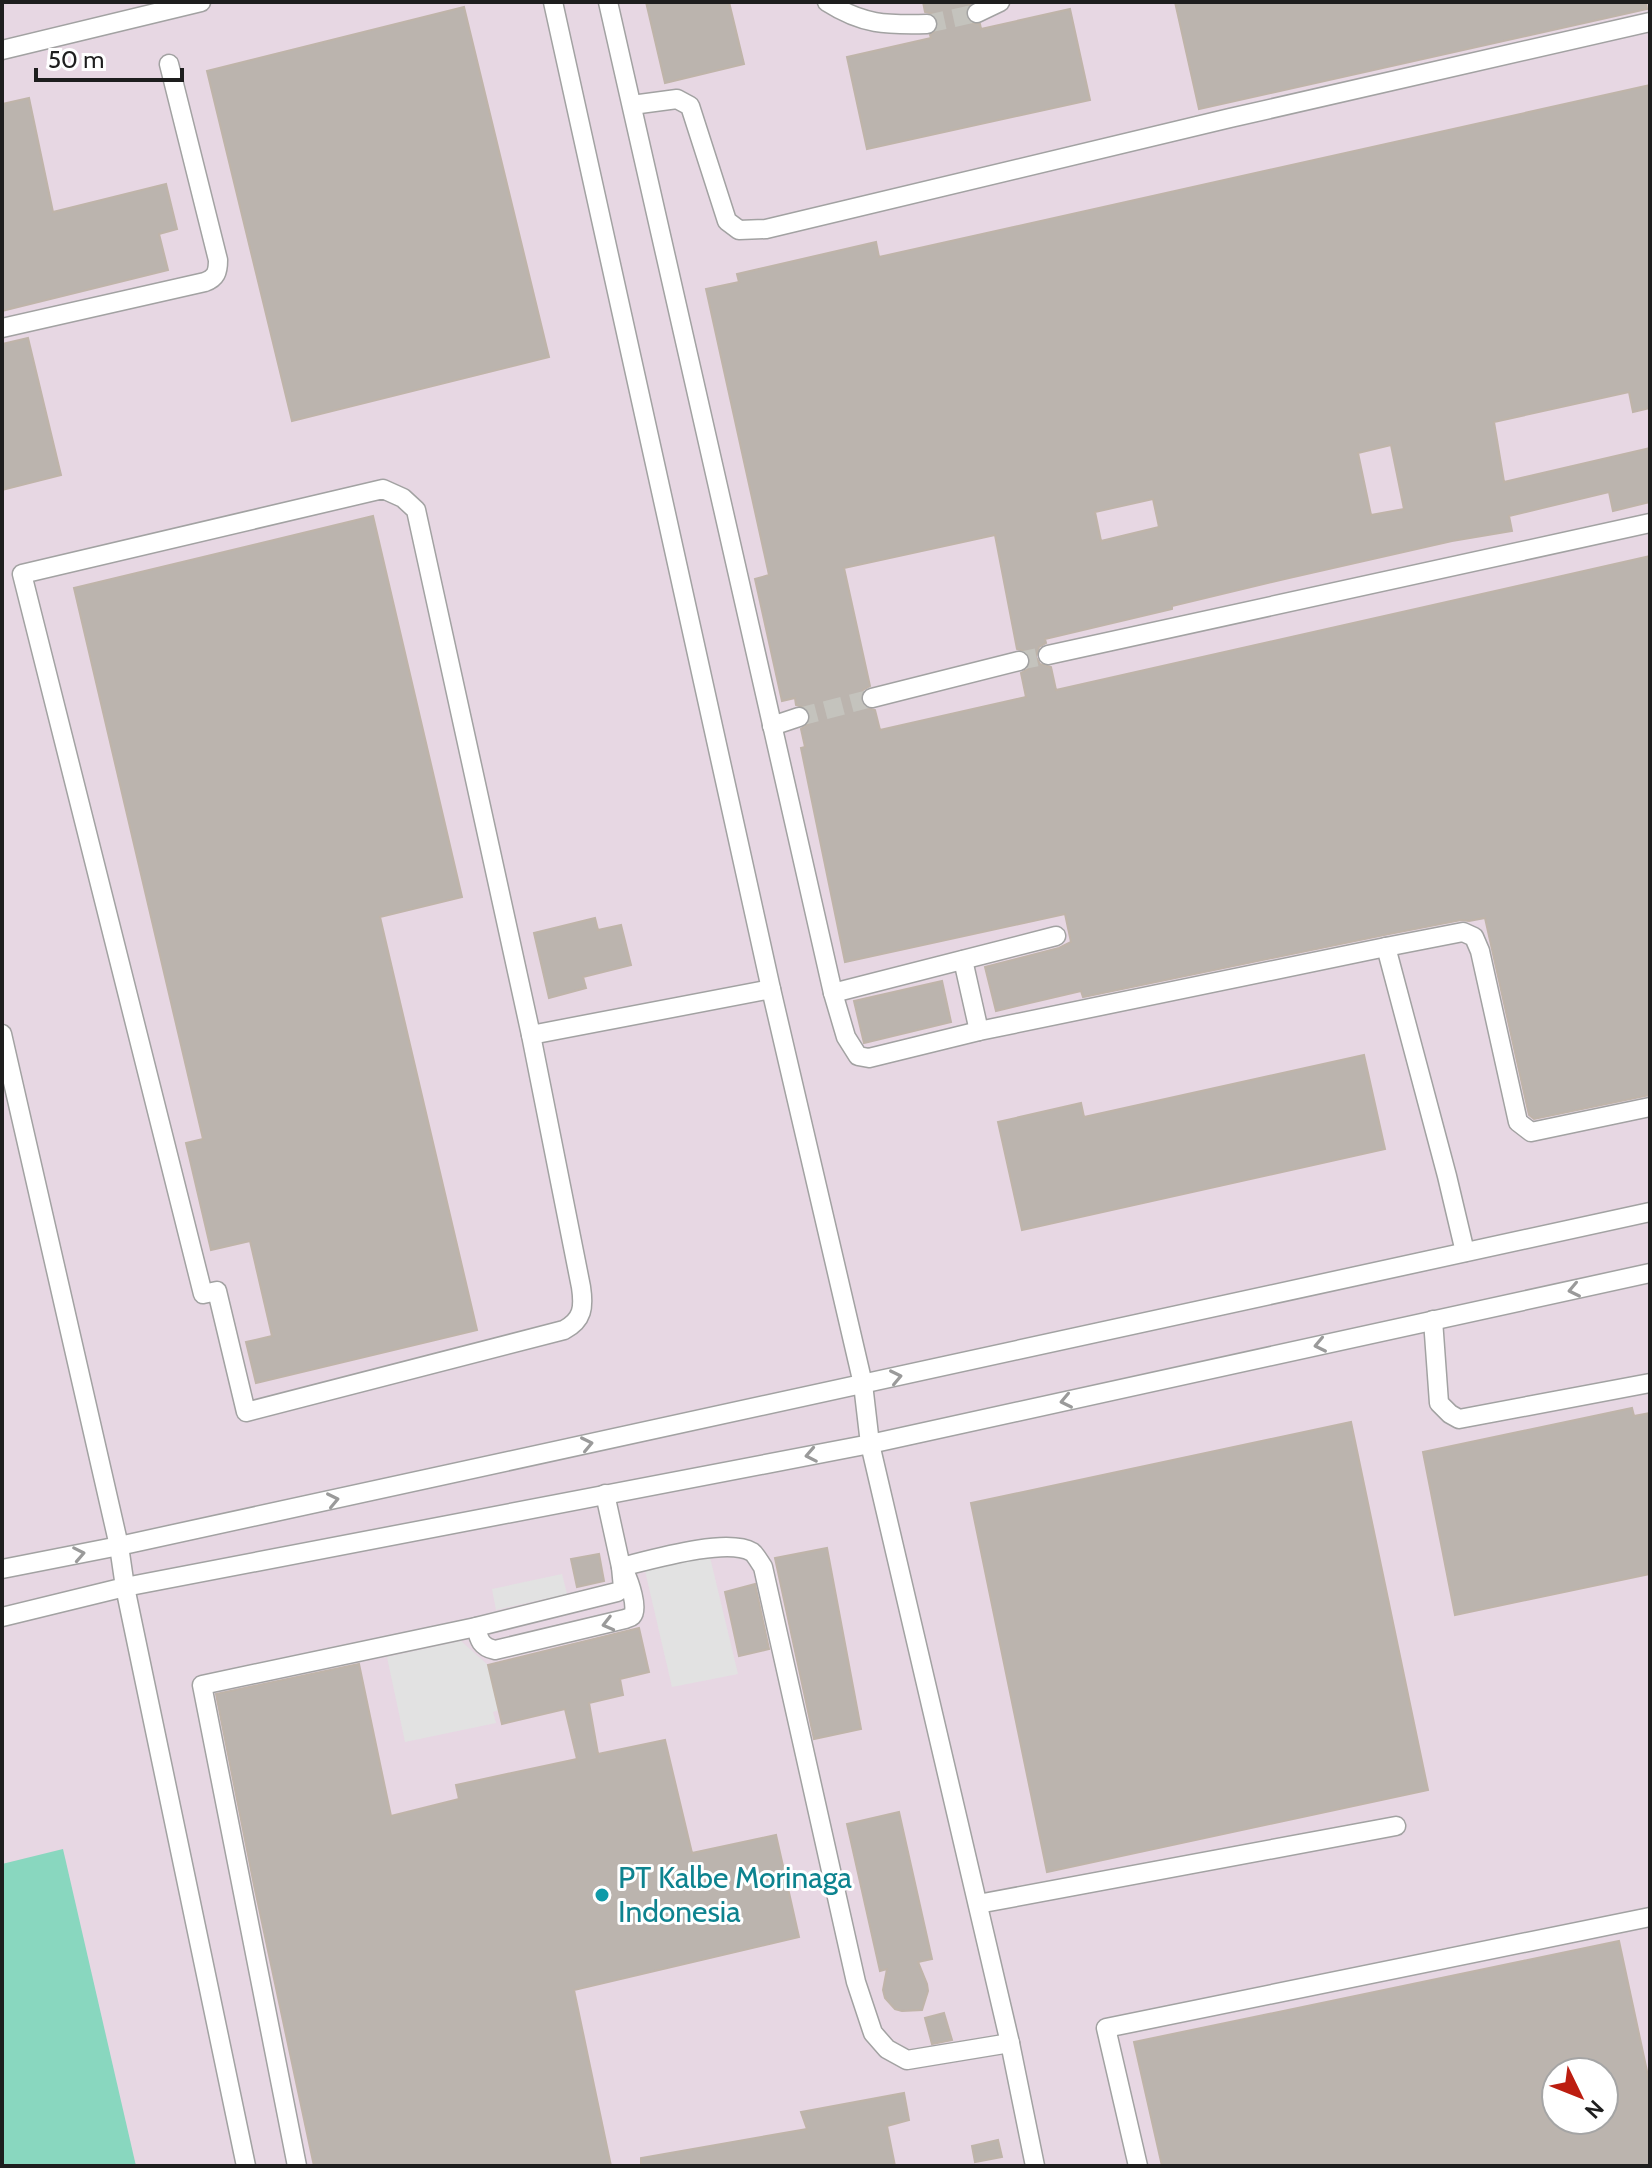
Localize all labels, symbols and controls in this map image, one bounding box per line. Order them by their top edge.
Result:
scale bar [36,32,182,82]
text: 50 m [48,45,104,74]
one-way arrow [1567,1281,1581,1298]
one-way arrow [1313,1336,1327,1353]
one-way arrow [888,1369,902,1386]
one-way arrow [1059,1392,1073,1409]
one-way arrow [579,1436,593,1453]
one-way arrow [805,1446,819,1463]
one-way arrow [325,1492,339,1509]
one-way arrow [72,1547,85,1564]
one-way arrow [602,1614,615,1631]
place label: PT Kalbe Morinaga Indonesia [618,1859,853,1930]
marker: PT Kalbe Morinaga Indonesia [593,1886,611,1904]
north arrow [1540,2056,1620,2136]
text: N [1579,2094,1609,2124]

